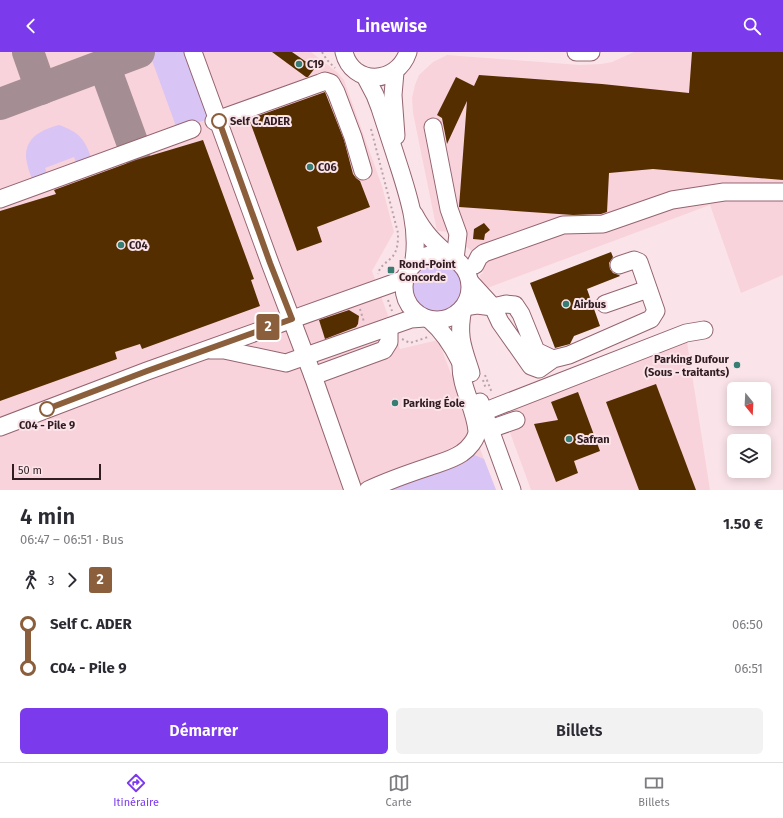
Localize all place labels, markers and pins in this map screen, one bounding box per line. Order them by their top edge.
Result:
place label: C19 [307,58,324,71]
marker: C19 [294,59,304,69]
marker: Self C. ADER [211,113,227,129]
place label: Self C. ADER [230,115,290,128]
place label: C06 [318,161,337,174]
marker: C06 [305,162,315,172]
place label: C04 [129,239,148,252]
marker: C04 [116,240,126,250]
place label: Rond-Point Concorde [399,258,457,284]
marker: Rond-Point Concorde [386,265,396,275]
place label: Airbus [573,298,607,311]
marker: Airbus [561,299,571,309]
place label: Parking Dufour (Sous - traitants) [644,353,730,379]
marker: Parking Dufour (Sous - traitants) [732,360,742,370]
place label: Parking Éole [403,396,465,410]
marker: Parking Éole [390,398,400,408]
marker: C04 - Pile 9 [39,401,55,417]
place label: C04 - Pile 9 [19,419,75,432]
place label: Safran [577,433,610,446]
marker: Safran [564,434,574,444]

